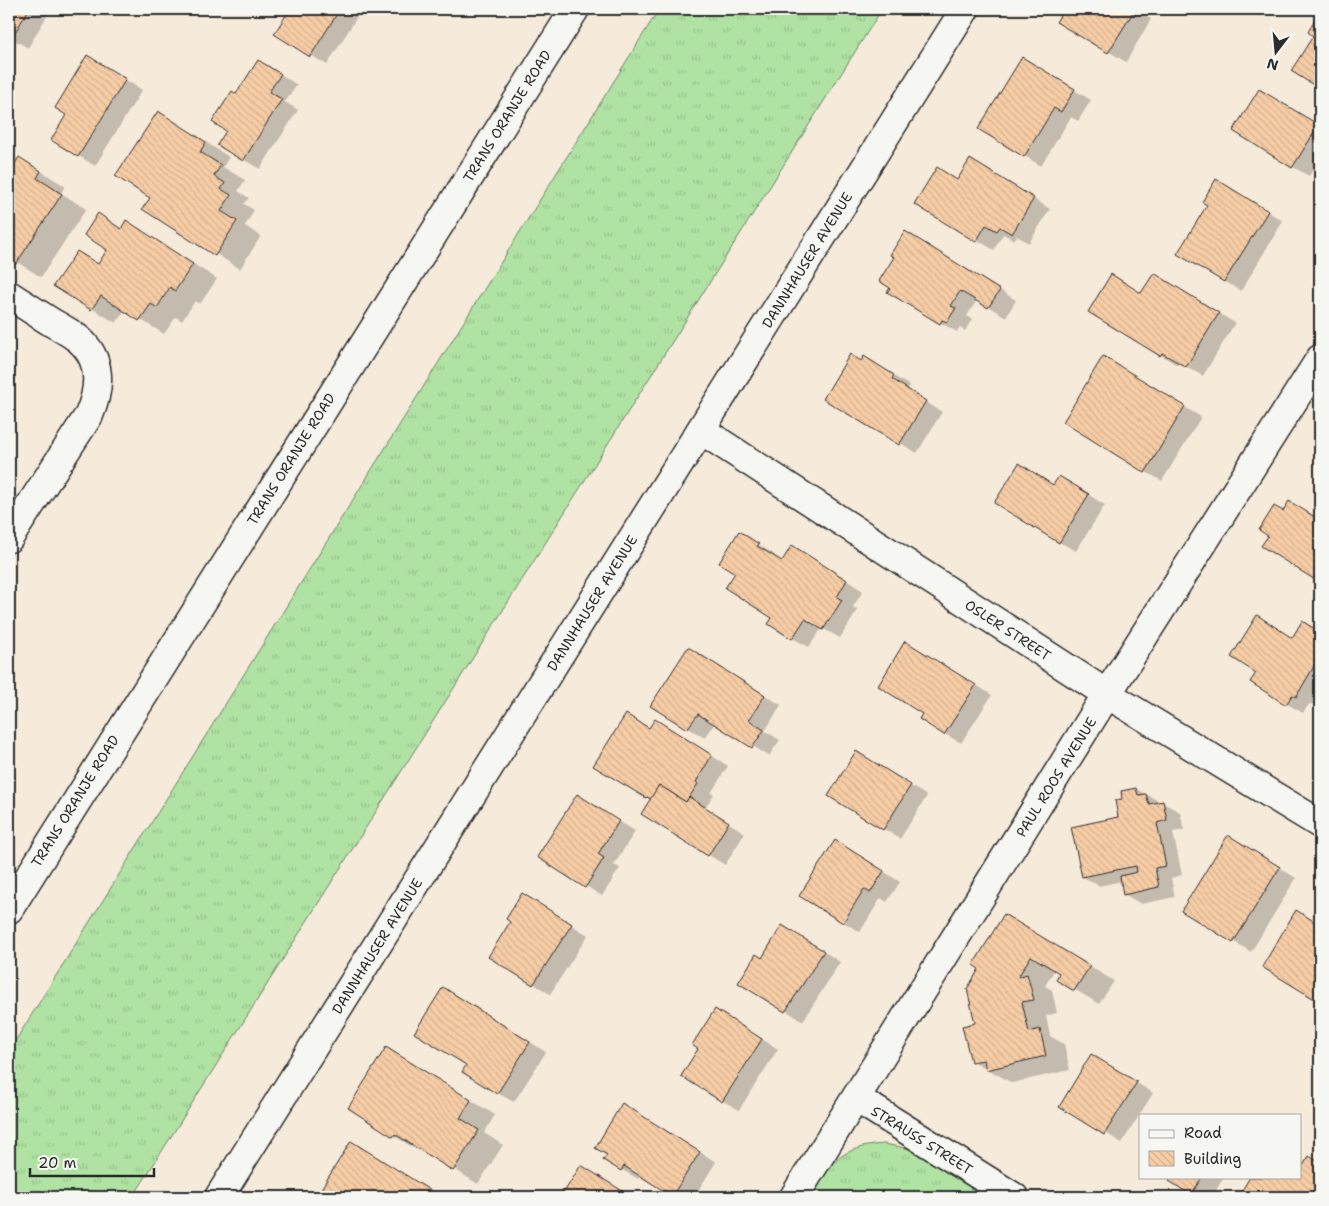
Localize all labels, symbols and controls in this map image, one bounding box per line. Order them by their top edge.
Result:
north arrow [1252,28,1302,78]
street label: TRANS ORANJE ROAD [459,47,555,185]
text: N [1265,54,1280,75]
street label: DANNHAUSER AVENUE [758,188,856,331]
street label: TRANS ORANJE ROAD [243,390,339,528]
street label: DANNHAUSER AVENUE [543,531,641,674]
street label: OSLER STREET [962,595,1055,665]
street label: PAUL ROOS AVENUE [1012,713,1100,840]
street label: TRANS ORANJE ROAD [27,732,123,870]
street label: DANNHAUSER AVENUE [328,874,426,1017]
street label: STRAUSS STREET [868,1102,976,1179]
legend [1139,1114,1302,1178]
text: Road [1184,1123,1222,1143]
scale bar [30,1146,154,1178]
text: Building [1184,1149,1241,1169]
text: 20 m [38,1153,77,1173]

